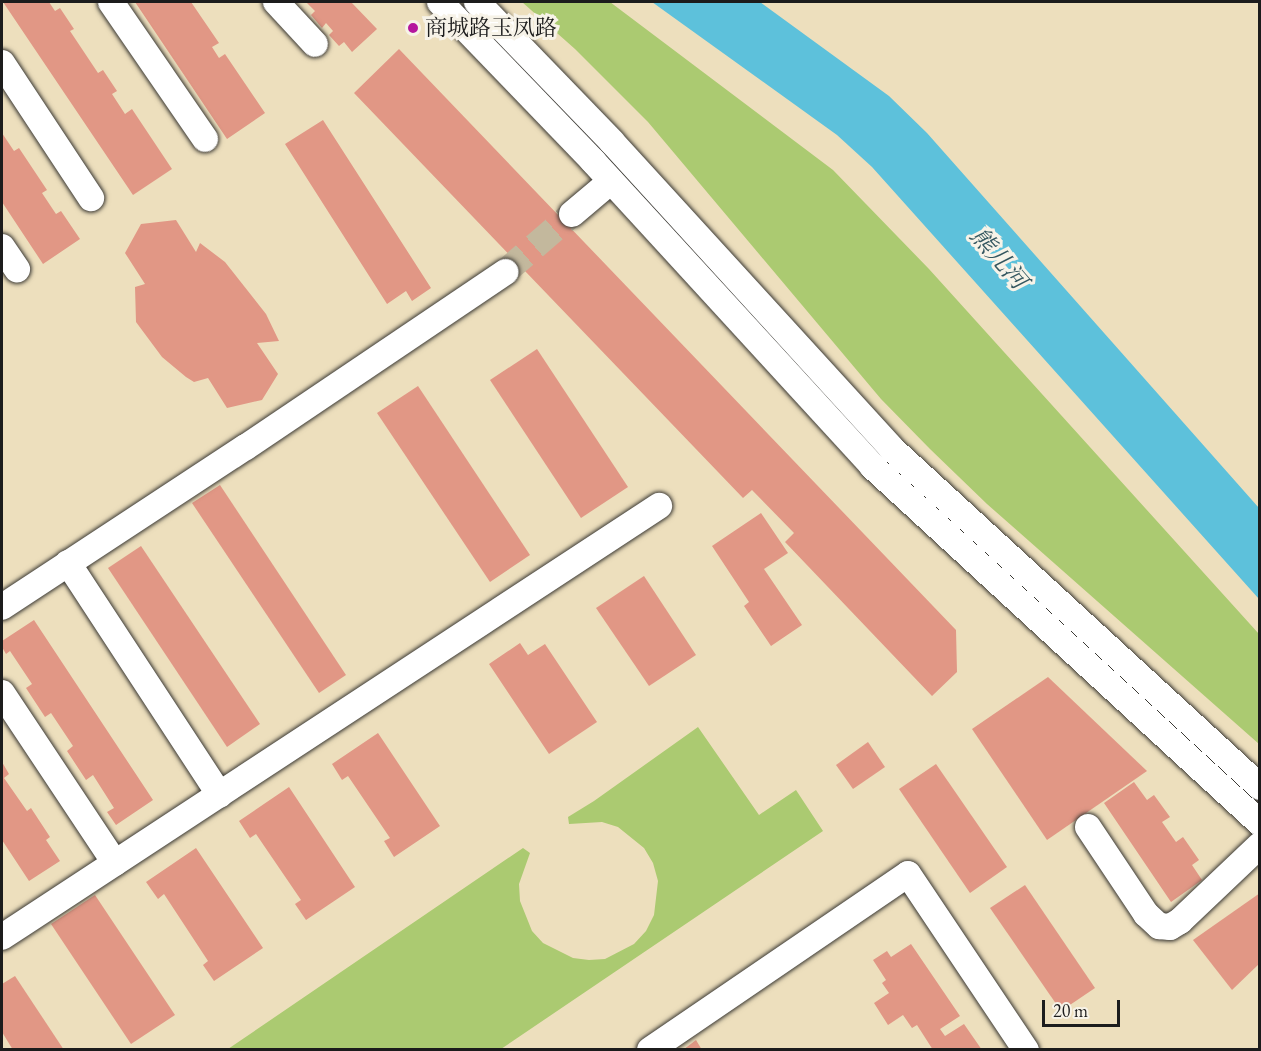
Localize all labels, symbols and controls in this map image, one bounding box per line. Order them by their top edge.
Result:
place label: 商城路玉凤路 [425,15,557,41]
marker: 商城路玉凤路 [406,21,420,35]
water label: 熊儿河 [965,221,1033,295]
scale bar [1045,988,1123,1026]
text: 20 m [1053,999,1088,1022]

